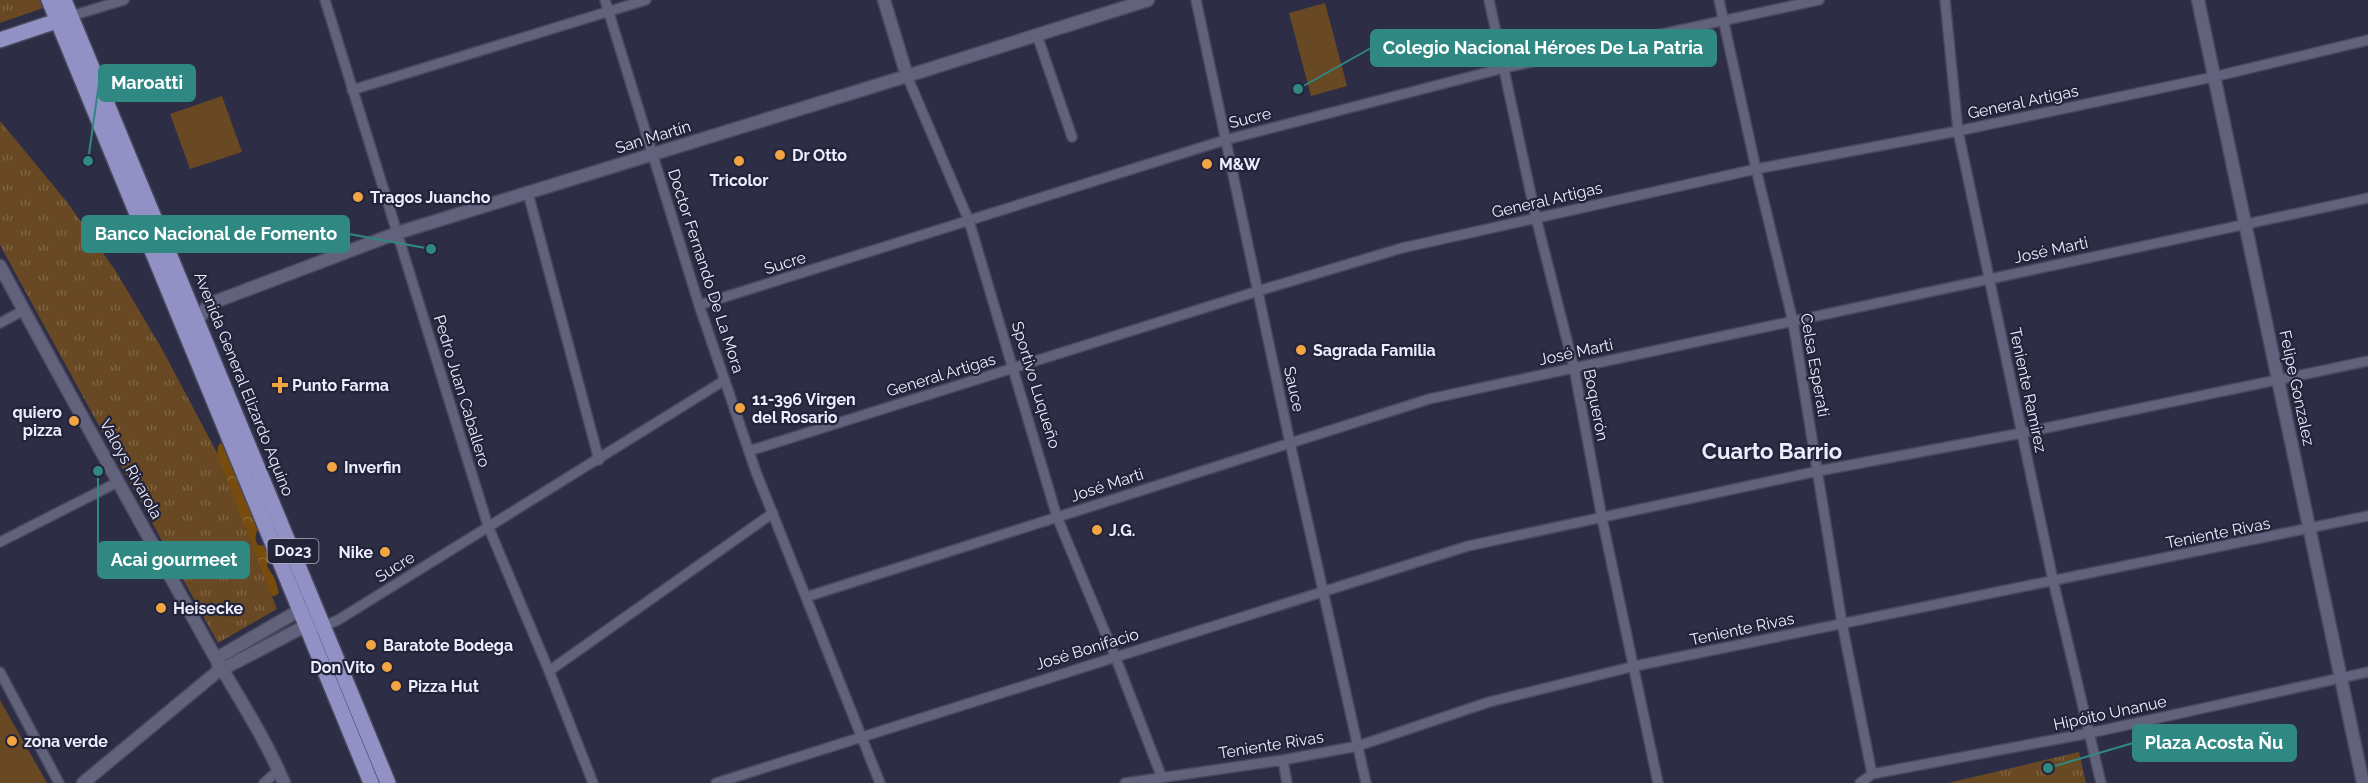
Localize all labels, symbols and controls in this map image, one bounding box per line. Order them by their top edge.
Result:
callout: Colegio Nacional Héroes De La Patria [1371,30,1716,66]
text: Colegio Nacional Héroes De La Patria [1383,37,1703,58]
callout: Maroatti [99,65,195,101]
text: Maroatti [111,72,183,93]
street label: General Artigas [1966,81,2080,123]
street label: Sucre [1227,104,1273,132]
street label: San Martín [613,116,693,158]
place label: Dr Otto [792,146,847,165]
marker: Dr Otto [773,148,787,162]
marker: Tricolor [732,154,746,168]
place label: M&W [1219,155,1260,174]
marker: M&W [1200,157,1214,171]
street label: Doctor Fernando De La Mora [664,167,748,375]
place label: Tricolor [710,171,768,190]
street label: General Artigas [1490,178,1604,222]
place label: Tragos Juancho [370,188,491,207]
marker: Tragos Juancho [351,190,365,204]
callout: Banco Nacional de Fomento [82,216,349,252]
text: Banco Nacional de Fomento [95,223,337,244]
street label: José Marti [2012,233,2090,267]
street label: Sucre [762,248,808,278]
street label: Avenida General Elizardo Aquino [190,269,298,499]
street label: Celsa Esperati [1797,312,1833,418]
street label: Pedro Juan Caballero [430,313,494,469]
street label: Sportivo Luqueño [1008,319,1064,451]
street label: Teniente Ramirez [2005,326,2051,454]
street label: Felipe Gonzalez [2275,328,2319,448]
street label: José Marti [1537,335,1615,369]
place label: Sagrada Familia [1313,341,1436,360]
marker: Sagrada Familia [1294,343,1308,357]
street label: General Artigas [884,349,998,401]
street label: Sauce [1280,365,1308,413]
street label: Boquerón [1580,367,1612,443]
place label: Punto Farma [292,376,389,395]
marker: Punto Farma [273,378,287,392]
place label: 11-396 Virgen del Rosario [752,390,856,427]
marker: 11-396 Virgen del Rosario [733,401,747,415]
place label: quiero pizza [13,403,62,440]
marker: quiero pizza [67,414,81,428]
street label: Valoys Rivarola [96,416,166,522]
district label: Cuarto Barrio [1702,438,1842,464]
place label: Inverfin [344,458,401,477]
marker: Inverfin [325,460,339,474]
street label: José Marti [1068,464,1146,506]
street label: Teniente Rivas [2164,513,2272,552]
place label: J.G. [1109,521,1135,540]
marker: J.G. [1090,523,1104,537]
road number: D023 [268,539,318,563]
callout: Acai gourmeet [98,542,249,578]
place label: Nike [339,543,373,562]
marker: Nike [378,545,392,559]
street label: Sucre [372,548,418,586]
text: Acai gourmeet [111,549,237,570]
place label: Heisecke [173,599,243,618]
marker: Heisecke [154,601,168,615]
street label: Teniente Rivas [1688,609,1796,649]
street label: José Bonifacio [1033,624,1141,674]
place label: Baratote Bodega [383,636,513,655]
marker: Baratote Bodega [364,638,378,652]
place label: Don Vito [310,658,375,677]
marker: Don Vito [380,660,394,674]
place label: Pizza Hut [408,677,479,696]
marker: Pizza Hut [389,679,403,693]
street label: Hipóito Unanue [2052,692,2168,734]
callout: Plaza Acosta Ñu [2133,725,2296,761]
street label: Teniente Rivas [1217,727,1325,763]
place label: zona verde [24,732,108,751]
text: Plaza Acosta Ñu [2145,732,2283,753]
marker: zona verde [5,734,19,748]

